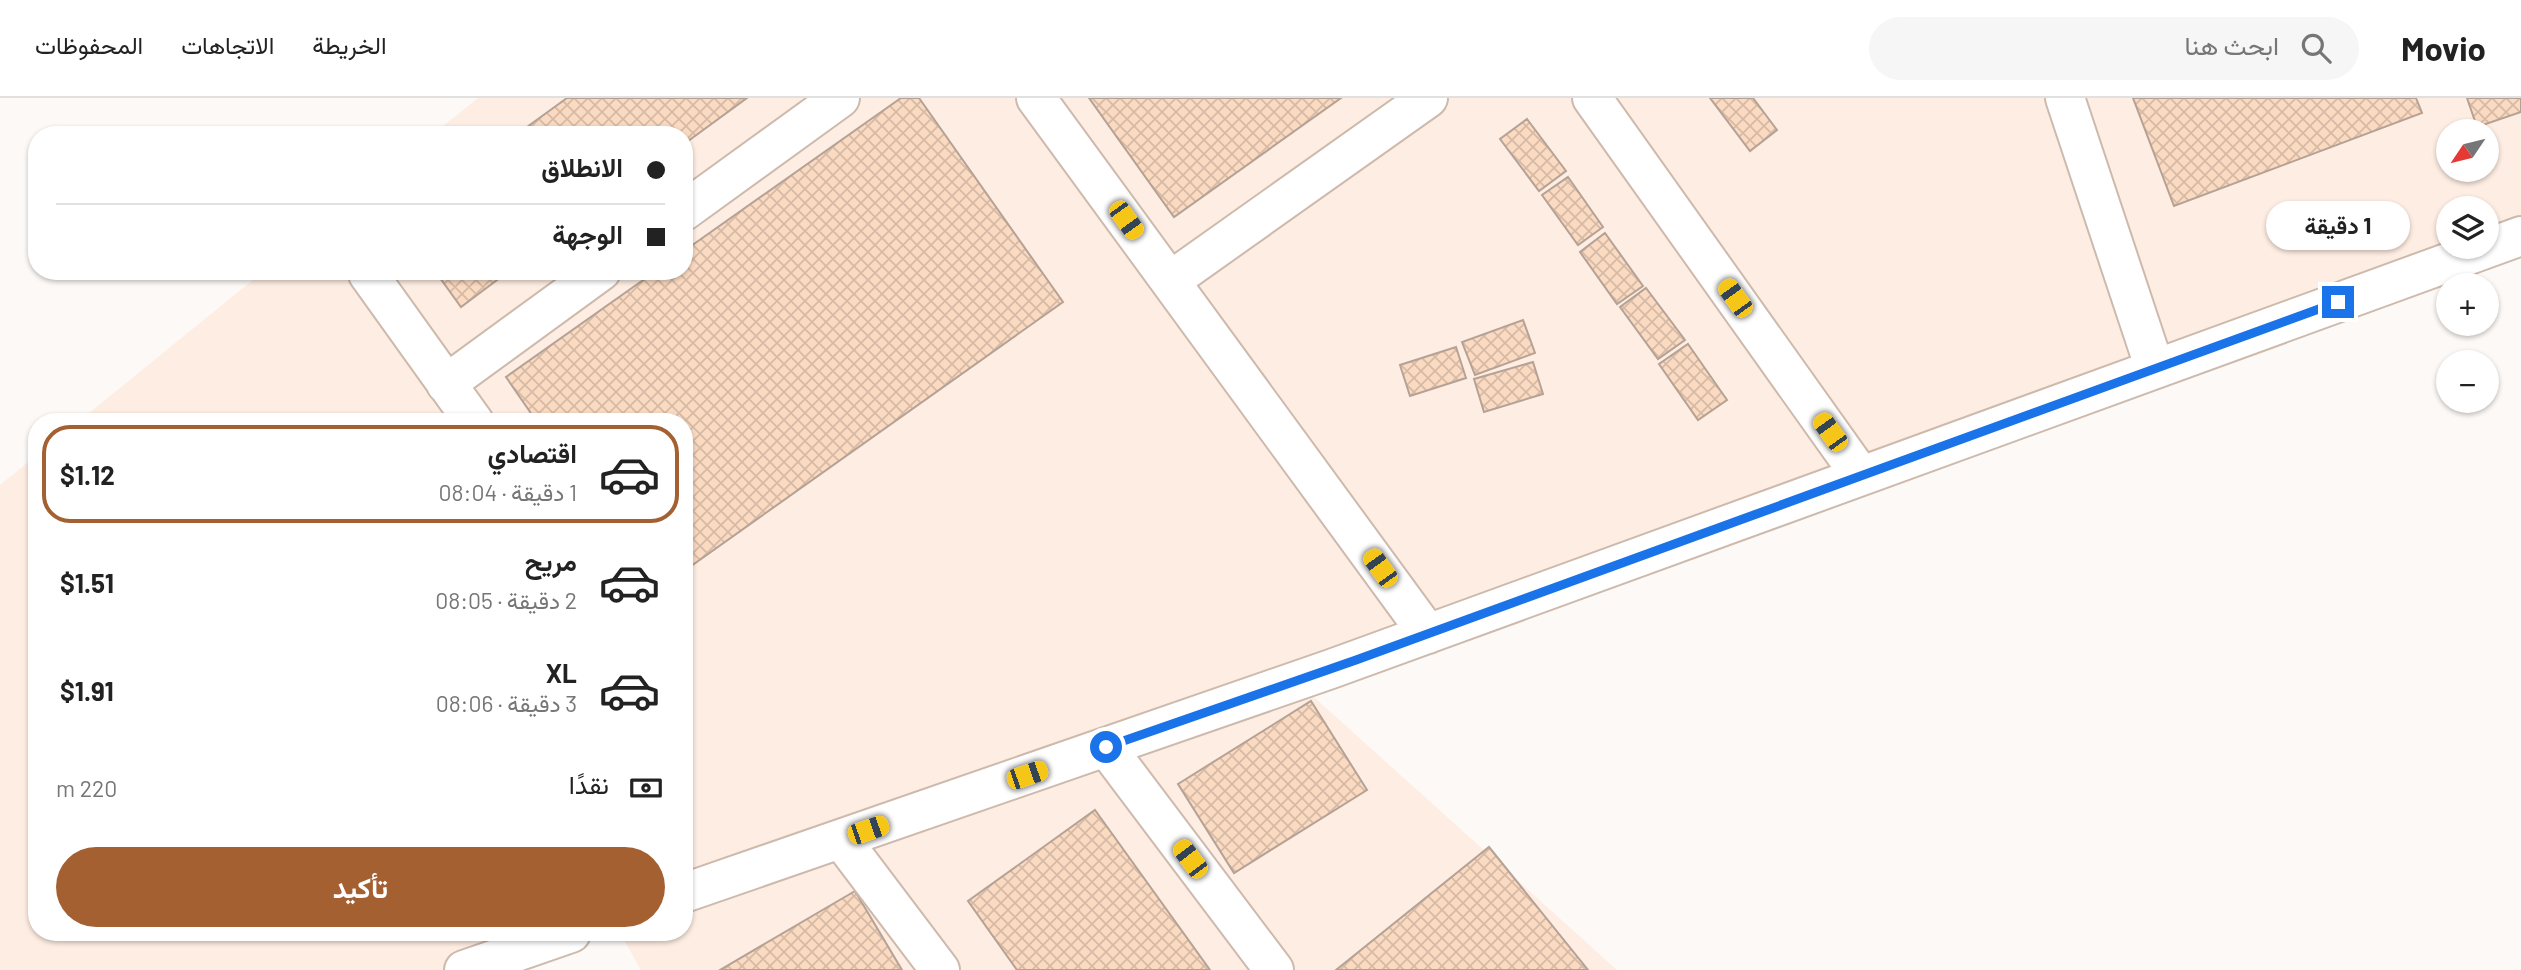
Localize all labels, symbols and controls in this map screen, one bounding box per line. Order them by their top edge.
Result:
search box [1869,17,2359,80]
text: Movio [2401,28,2486,68]
text: ابحث هنا [2185,29,2279,60]
icon: search [2297,29,2335,67]
text: المحفوظات [35,30,143,59]
text: الاتجاهات [181,30,274,59]
text: الخريطة [312,30,387,59]
north arrow [2436,119,2499,182]
map controls [2436,119,2499,413]
text: الانطلاق [541,151,623,182]
button: layers [2436,196,2499,259]
car [1106,197,1147,243]
callout: 1 دقيقة [2266,200,2410,250]
text: 1 دقيقة [2305,211,2372,239]
text: الوجهة [552,218,623,249]
button: + [2436,273,2499,336]
car [1715,275,1756,321]
route end [2322,286,2354,318]
button: − [2436,350,2499,413]
car [1810,409,1851,455]
text: اقتصادي [488,437,577,468]
icon: car [598,443,661,506]
text: $1.12 [60,459,115,490]
text: 1 دقيقة · 08:04 [439,478,577,506]
text: مريح [525,545,577,576]
car [1360,545,1401,591]
icon: car [598,551,661,614]
text: $1.51 [60,567,114,598]
text: 2 دقيقة · 08:05 [435,586,577,614]
text: XL [546,657,577,688]
icon: car [598,659,661,722]
text: $1.91 [60,675,114,706]
text: 3 دقيقة · 08:06 [436,689,577,717]
route start [1090,731,1122,763]
car [1004,758,1051,792]
text: نقدًا [569,768,609,799]
icon: cash [627,769,665,807]
text: 220 m [56,774,117,802]
car [845,813,892,847]
car [1169,836,1212,882]
button: تأكيد [56,847,665,927]

